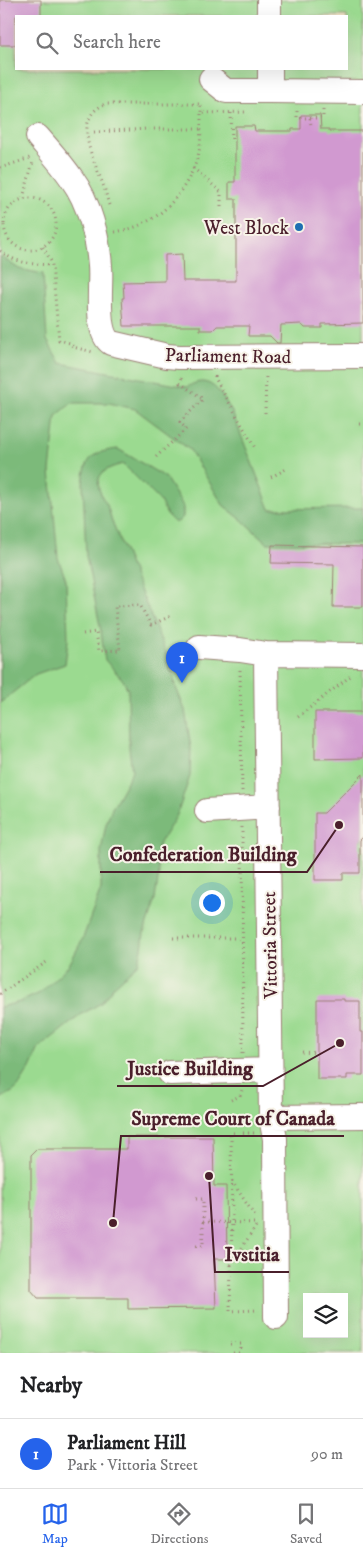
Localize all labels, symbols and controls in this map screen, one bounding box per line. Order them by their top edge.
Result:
search box [15,15,348,70]
icon: search [33,29,61,57]
text: Search here [73,31,161,54]
place label: West Block [203,217,290,240]
marker: West Block [293,221,305,233]
street label: Parliament Road [165,344,292,369]
pin: 1 [166,642,198,683]
callout: Confederation Building [100,837,307,872]
text: Confederation Building [109,843,298,868]
your location [199,890,225,916]
street label: Vittoria Street [258,891,283,1000]
callout: Justice Building [117,1051,263,1086]
text: Justice Building [125,1057,254,1082]
callout: Supreme Court of Canada [121,1101,344,1136]
text: Supreme Court of Canada [131,1107,335,1132]
callout: Ivstitia [215,1237,289,1272]
text: Ivstitia [225,1243,280,1268]
map controls [303,1293,348,1338]
button: layers [303,1293,348,1338]
text: Nearby [20,1373,82,1399]
text: Parliament Hill [67,1432,186,1455]
text: 1 [33,1444,39,1464]
text: 90 m [311,1444,343,1464]
text: Park · Vittoria Street [67,1455,198,1475]
tab: Map [41,1500,69,1548]
tab: Directions [150,1500,208,1548]
tab: Saved [290,1500,322,1548]

